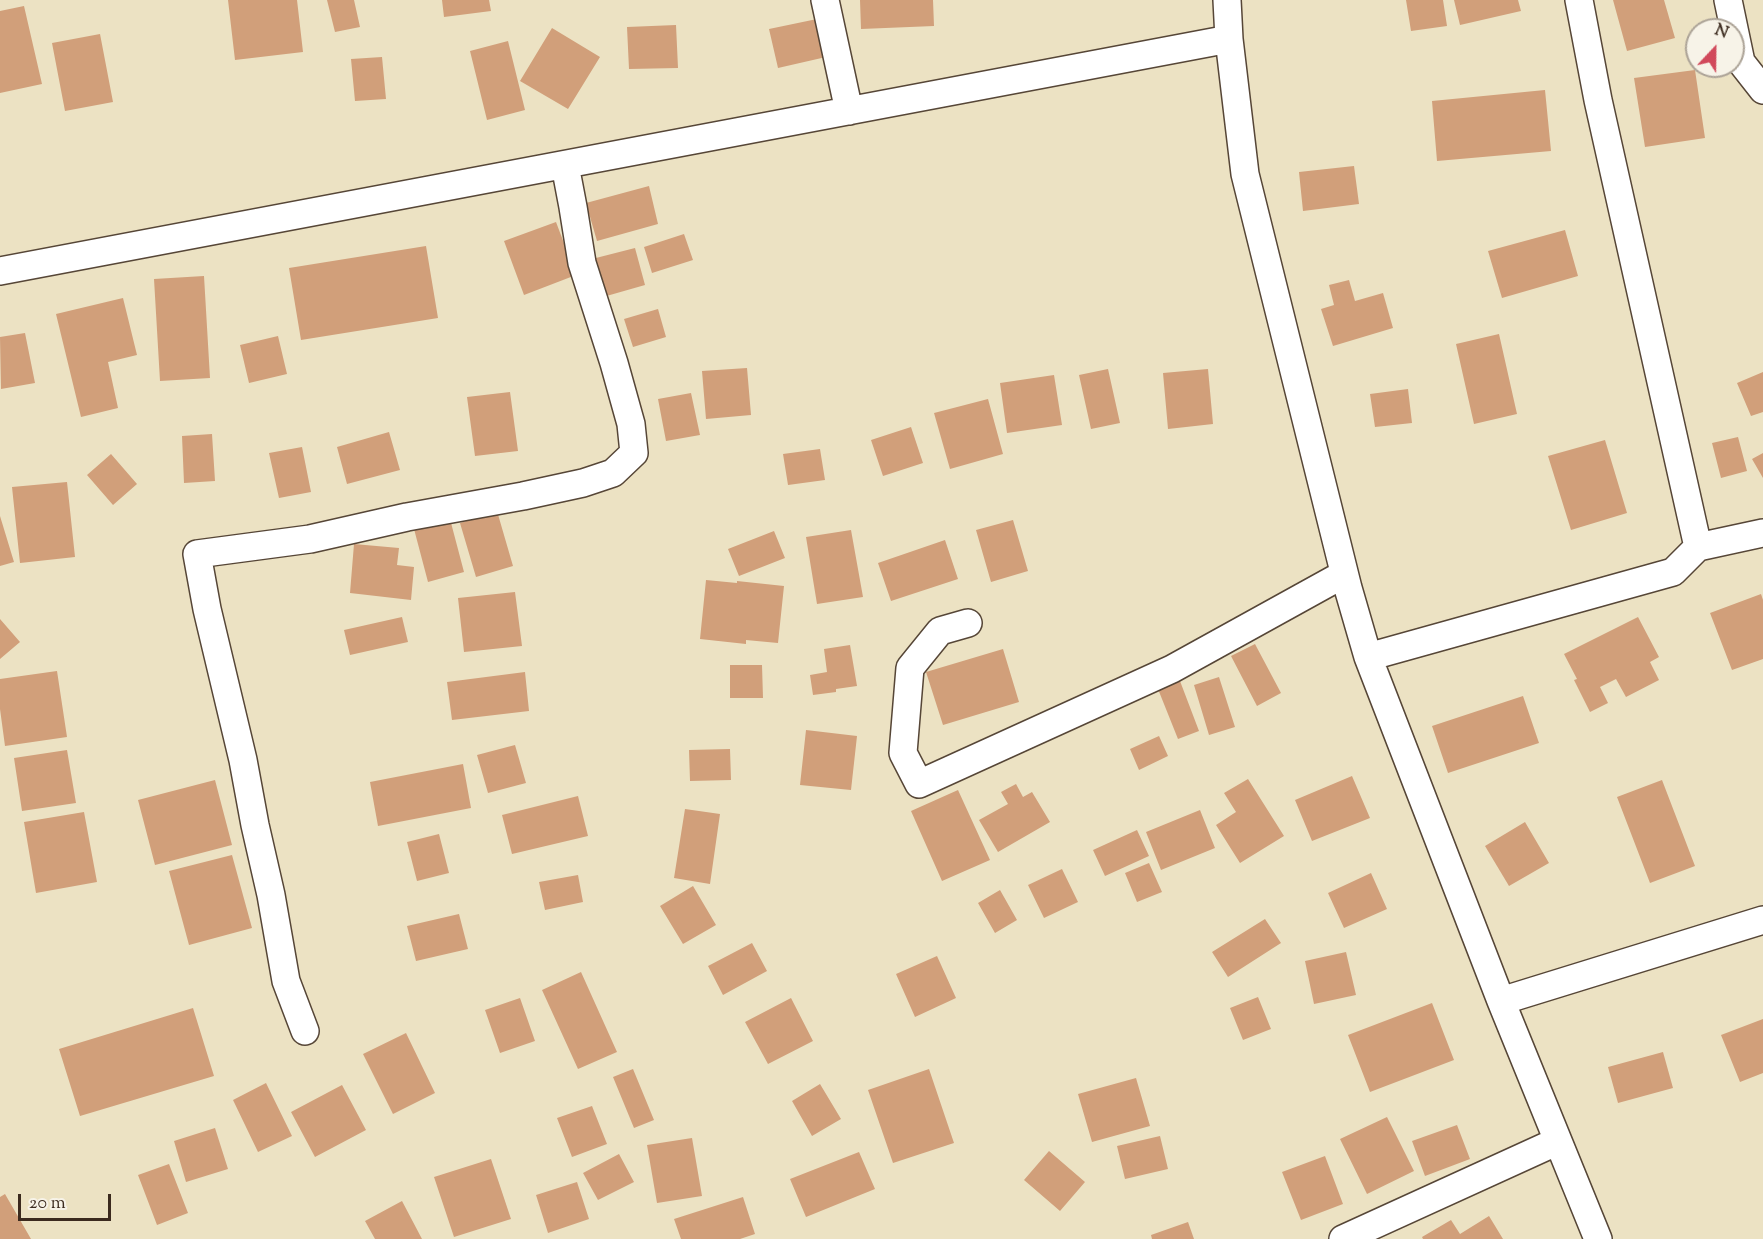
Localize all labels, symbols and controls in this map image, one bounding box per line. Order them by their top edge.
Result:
north arrow [1685,18,1745,78]
text: N [1711,20,1731,46]
scale bar [21,1182,114,1220]
text: 20 m [29,1191,66,1217]

